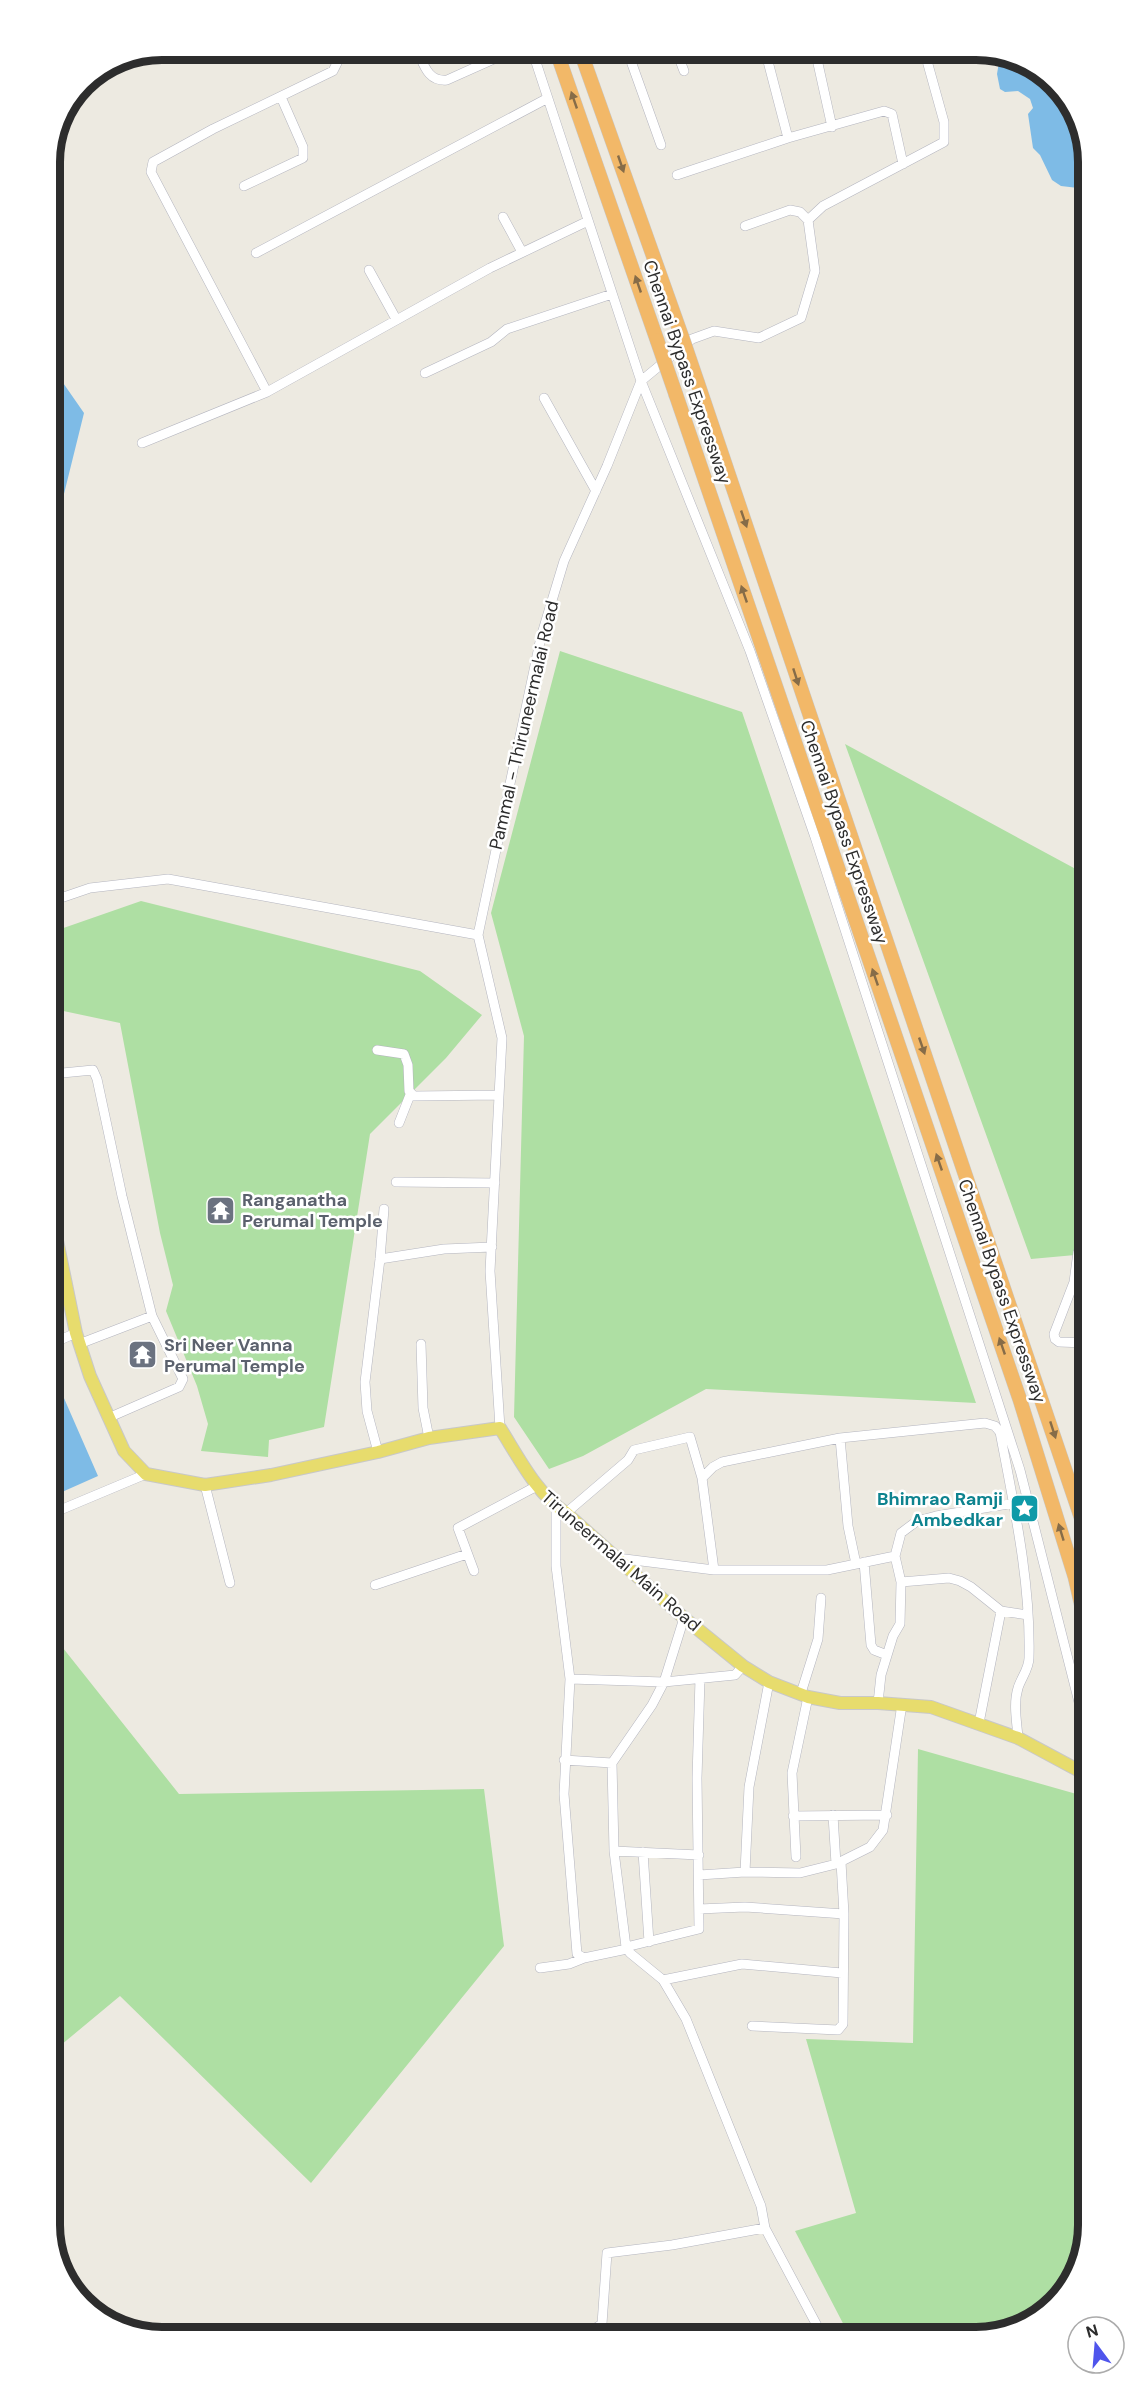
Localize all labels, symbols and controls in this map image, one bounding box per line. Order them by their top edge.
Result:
one-way arrow [568,91,578,109]
one-way arrow [617,155,627,173]
street label: Chennai Bypass Expressway [637,257,737,487]
one-way arrow [633,275,643,293]
one-way arrow [739,510,749,528]
one-way arrow [739,585,748,603]
street label: Pammal - Thiruneermalai Road [484,598,564,852]
one-way arrow [792,668,801,686]
street label: Chennai Bypass Expressway [794,717,894,947]
one-way arrow [870,968,880,986]
one-way arrow [918,1037,928,1055]
one-way arrow [933,1153,943,1171]
street label: Chennai Bypass Expressway [952,1176,1052,1406]
place label: Ranganatha Perumal Temple [242,1188,383,1233]
temple icon: Ranganatha Perumal Temple [205,1194,237,1226]
place label: Sri Neer Vanna Perumal Temple [164,1333,305,1378]
one-way arrow [997,1337,1006,1355]
temple icon: Sri Neer Vanna Perumal Temple [127,1339,159,1371]
one-way arrow [1048,1421,1058,1439]
street label: Tiruneermalai Main Road [536,1485,706,1637]
place label: Bhimrao Ramji Ambedkar [877,1487,1003,1532]
place icon: Bhimrao Ramji Ambedkar [1008,1493,1040,1525]
one-way arrow [1056,1523,1066,1541]
north arrow [1066,2315,1126,2375]
text: N [1083,2319,1101,2343]

